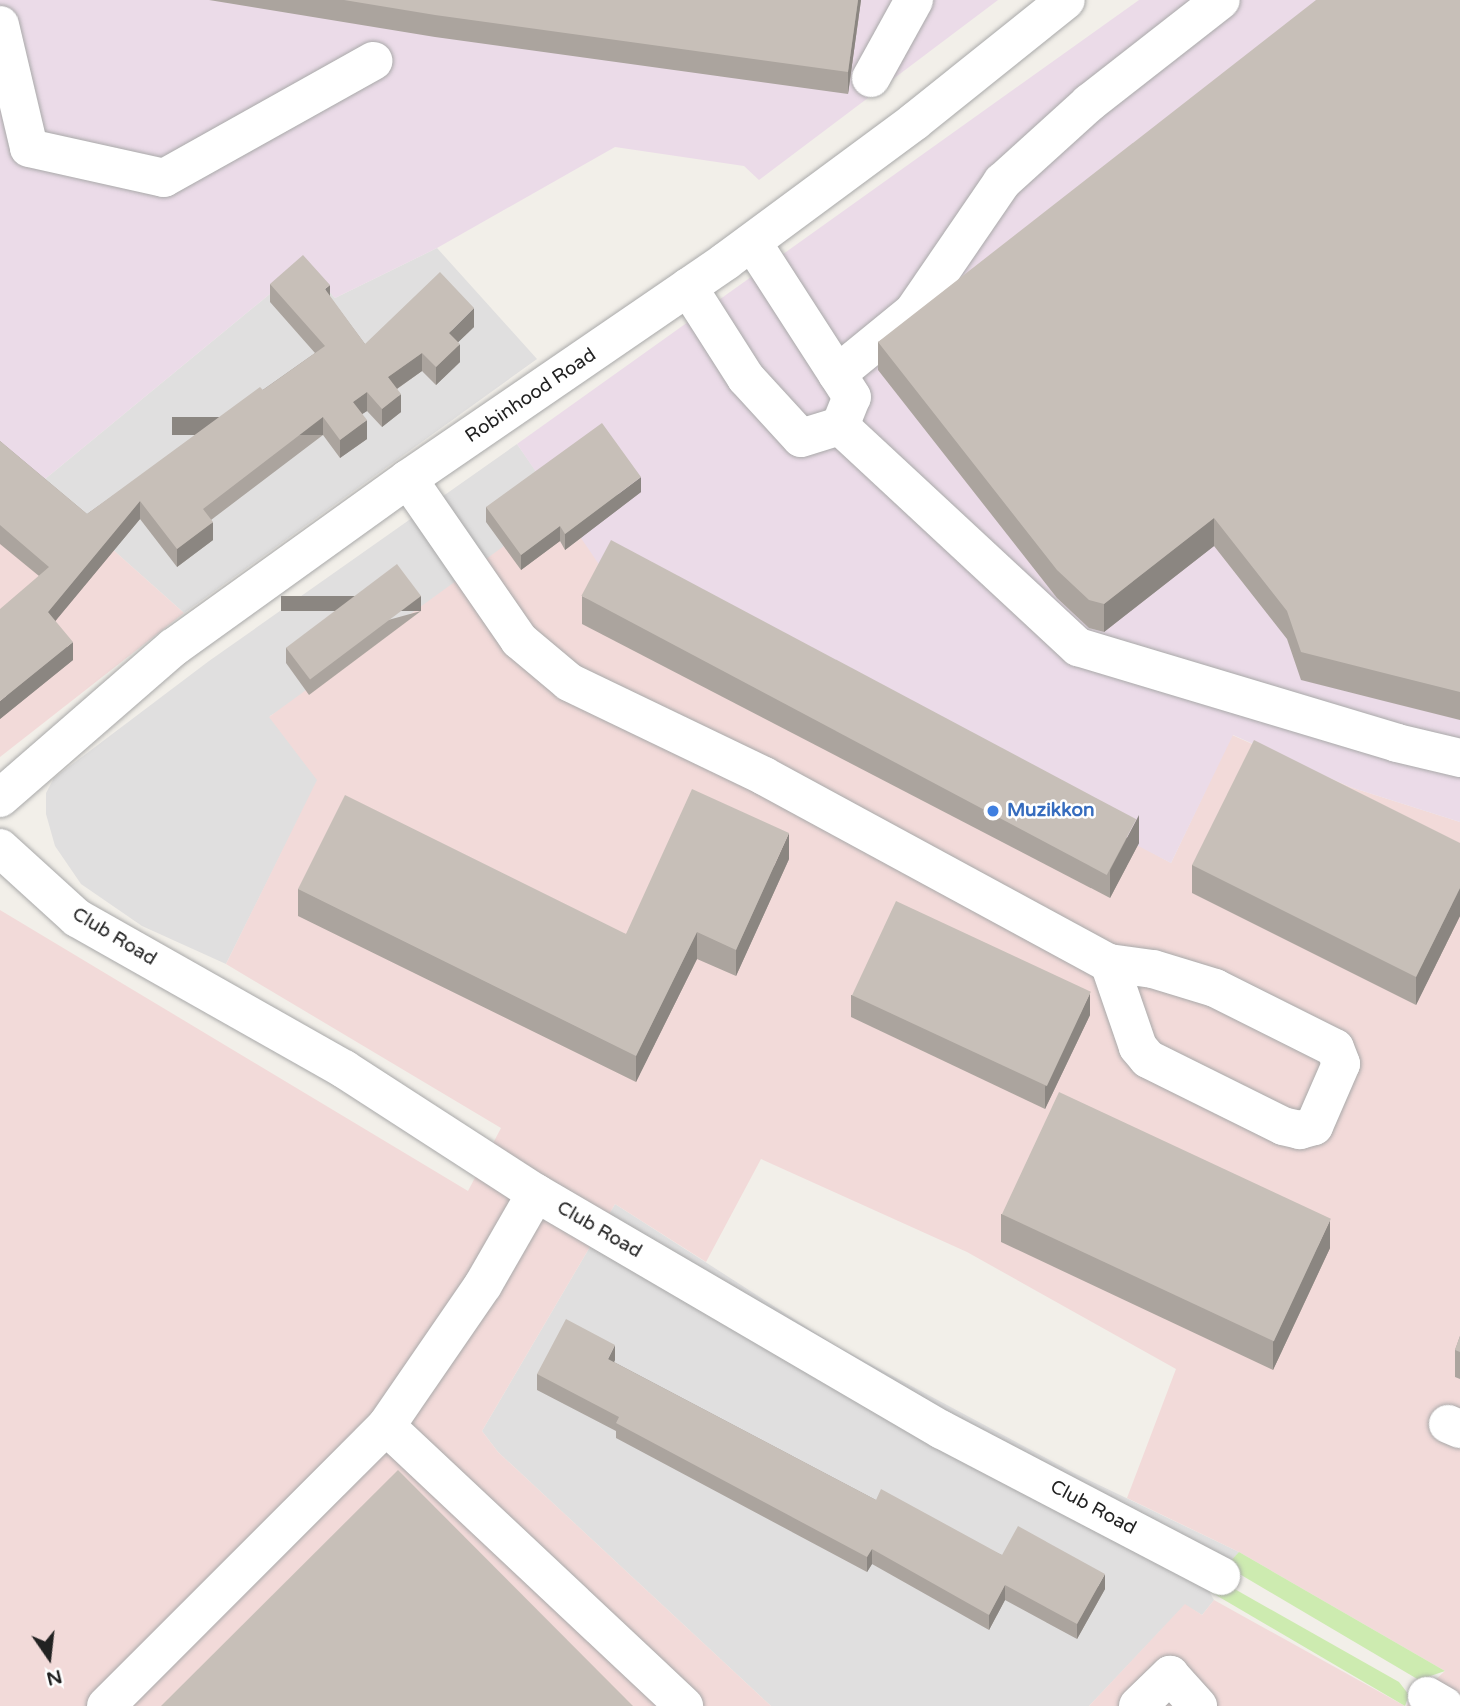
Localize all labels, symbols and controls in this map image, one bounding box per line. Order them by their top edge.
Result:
street label: Robinhood Road [461,344,601,448]
place label: Muzikkon [1007,800,1095,822]
marker: Muzikkon [985,803,1001,819]
street label: Club Road [68,903,160,971]
street label: Club Road [553,1197,645,1263]
street label: Club Road [1046,1476,1140,1540]
north arrow [14,1622,84,1692]
text: N [44,1665,64,1690]

